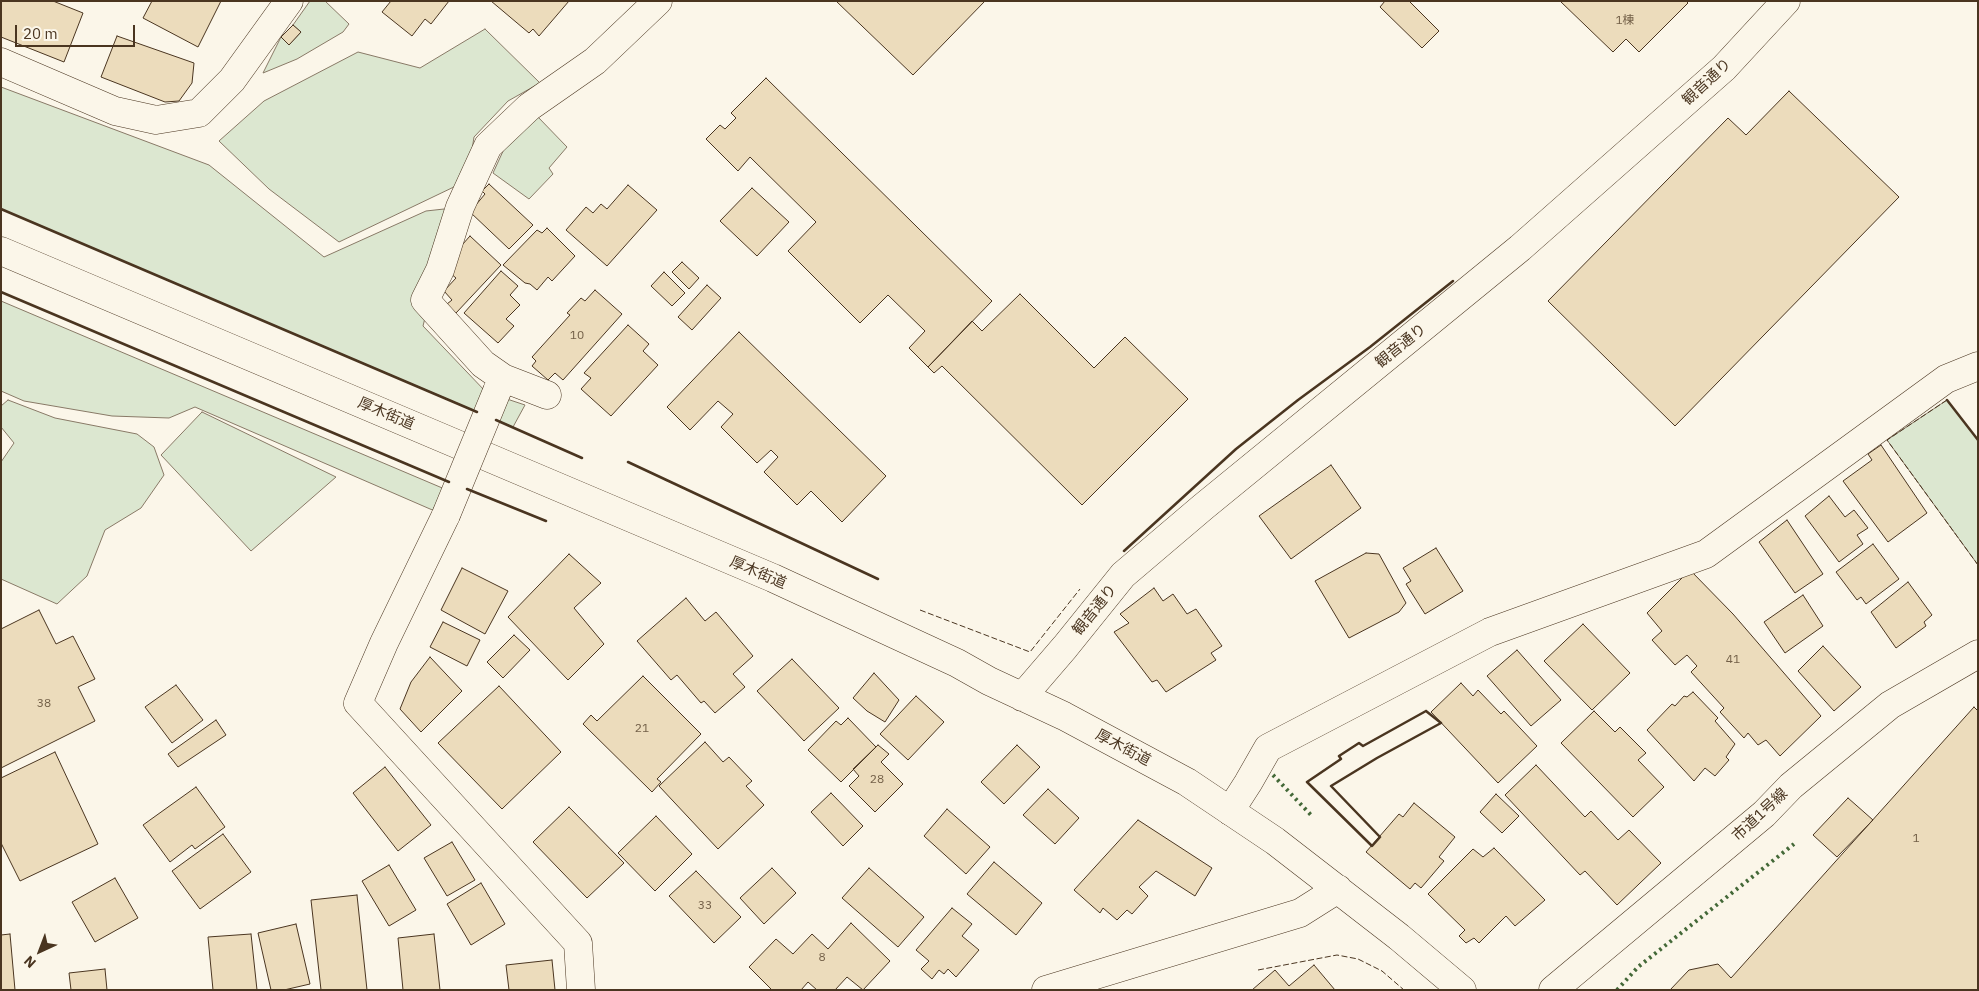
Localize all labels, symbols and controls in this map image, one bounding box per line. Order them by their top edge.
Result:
house number: 1棟 [1615,14,1635,28]
scale bar [18,15,138,47]
text: 20 m [23,24,58,43]
street label: 観音通り [1679,55,1735,109]
street label: 観音通り [1372,320,1430,372]
house number: 10 [570,329,584,343]
street label: 厚木街道 [355,394,417,434]
street label: 厚木街道 [727,553,789,593]
street label: 観音通り [1069,581,1121,639]
house number: 41 [1726,653,1740,667]
house number: 38 [37,697,51,711]
house number: 21 [635,722,649,736]
street label: 厚木街道 [1092,726,1154,770]
house number: 28 [870,773,884,787]
street label: 市道1号線 [1729,785,1791,845]
house number: 1 [1912,832,1920,846]
house number: 33 [698,899,712,913]
north arrow [15,926,65,976]
house number: 8 [818,951,826,965]
text: N [20,952,40,972]

